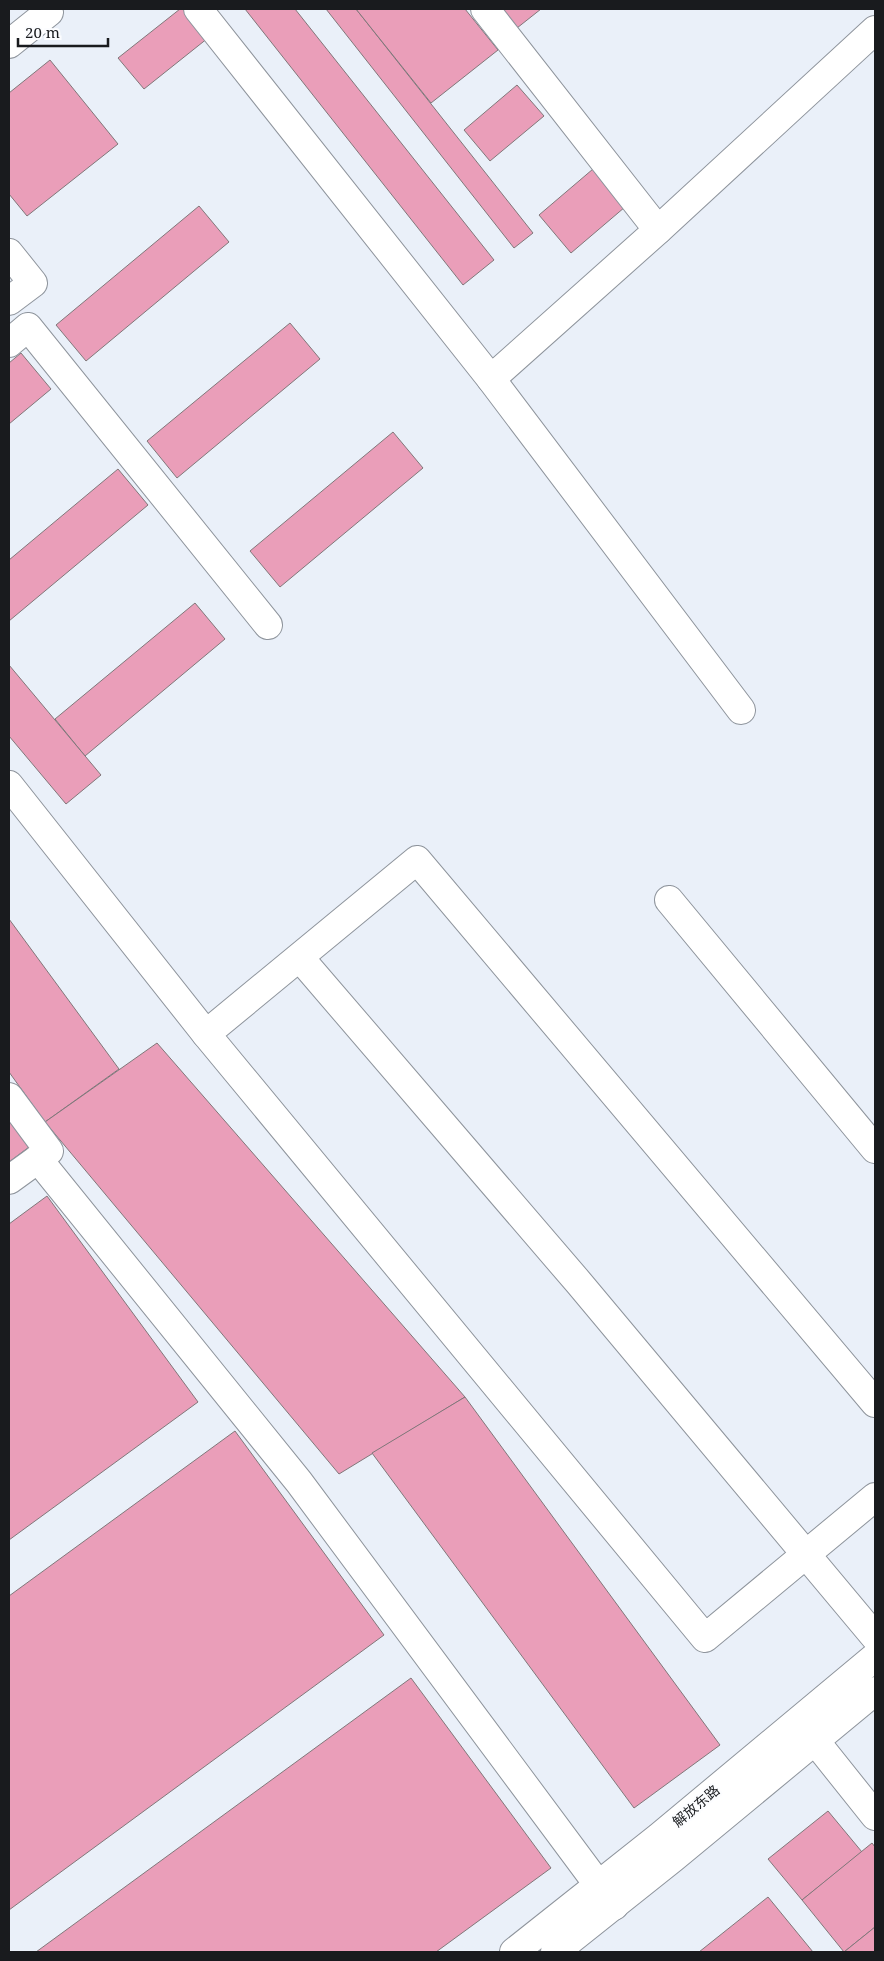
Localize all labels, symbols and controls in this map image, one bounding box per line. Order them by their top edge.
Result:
scale bar [18,15,108,47]
text: 20 m [25,22,60,42]
street label: 解放东路 [668,1780,723,1831]

